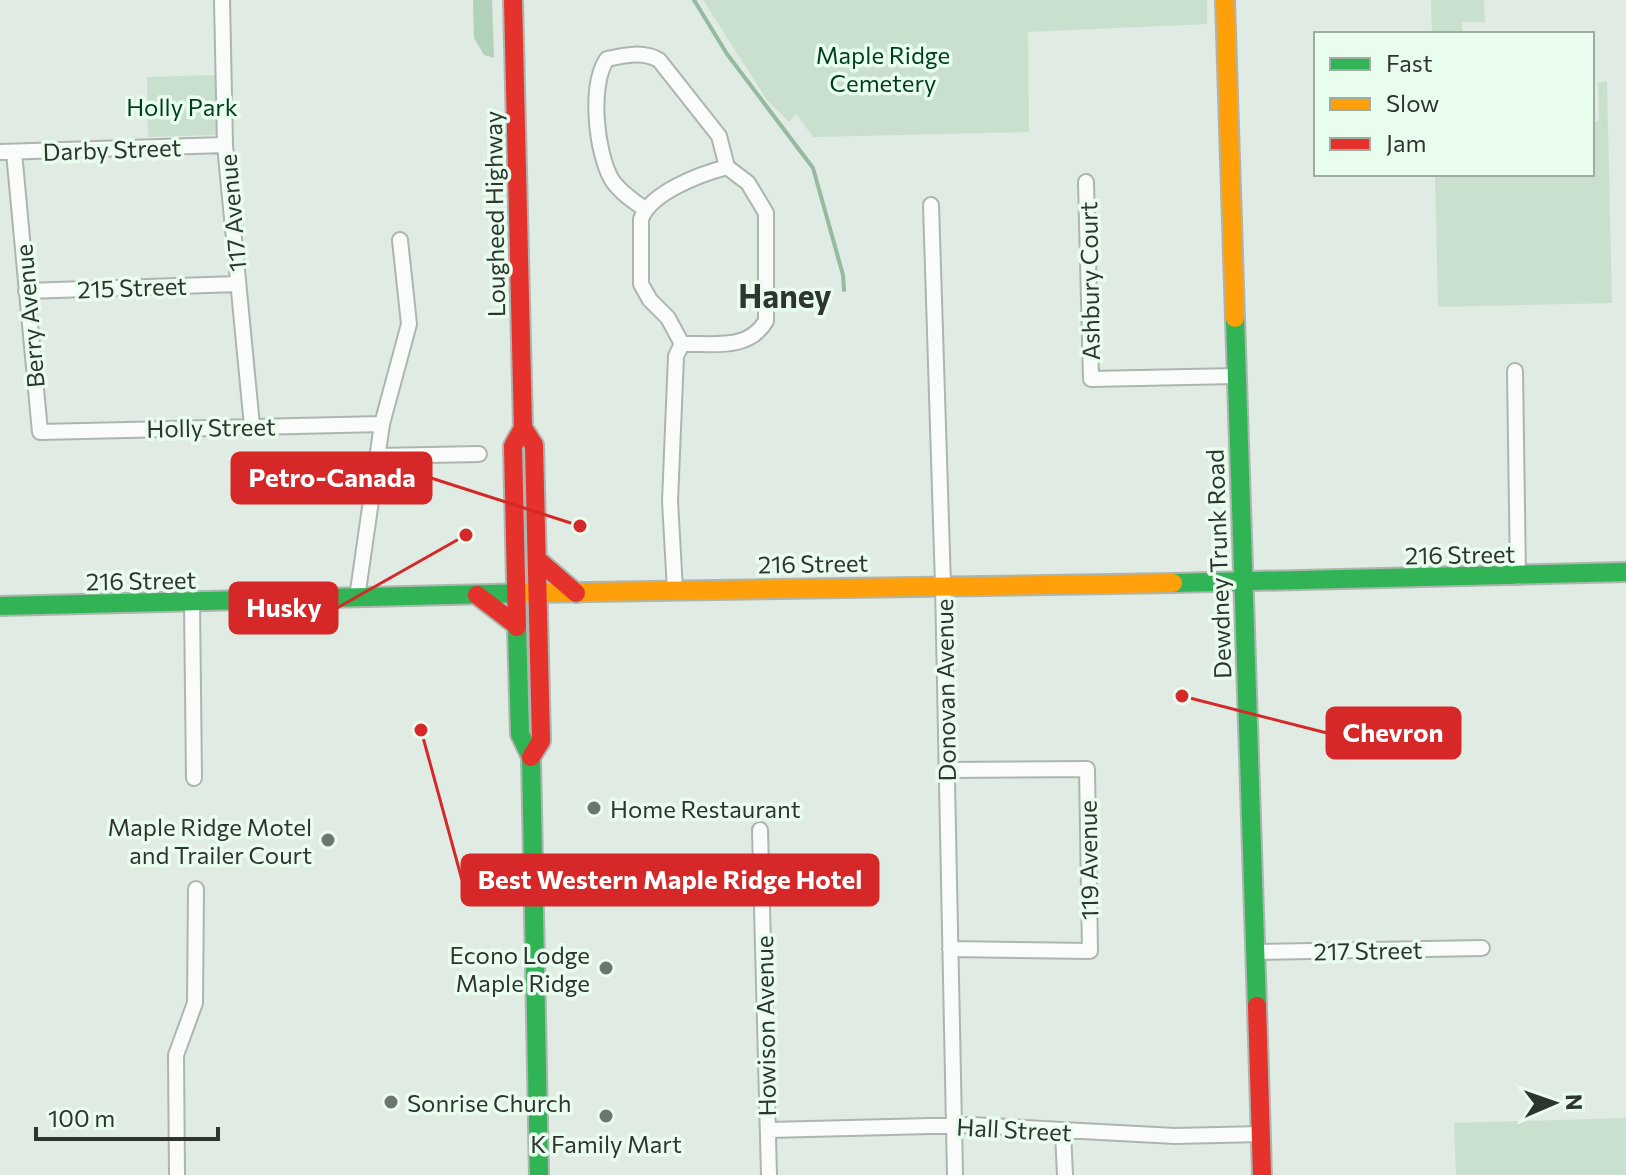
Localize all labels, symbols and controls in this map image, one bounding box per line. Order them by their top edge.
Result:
legend [1314,32,1594,176]
park label: Maple Ridge Cemetery [816,40,950,97]
text: Fast [1386,48,1433,77]
text: Slow [1386,88,1439,117]
park label: Holly Park [126,92,238,121]
street label: Lougheed Highway [478,111,510,317]
text: Jam [1386,128,1426,157]
street label: Darby Street [42,132,182,166]
street label: 117 Avenue [212,153,252,273]
street label: Ashbury Court [1073,201,1105,361]
street label: Berry Avenue [8,243,50,389]
street label: 215 Street [77,271,188,303]
district label: Haney [738,275,832,315]
street label: Holly Street [146,411,276,443]
street label: Dewdney Trunk Road [1200,449,1236,679]
callout: Petro-Canada [232,453,431,503]
text: Petro-Canada [248,461,416,492]
street label: 216 Street [1404,539,1516,569]
street label: 216 Street [757,548,869,578]
street label: 216 Street [85,565,197,595]
callout: Husky [230,583,337,633]
text: Husky [246,591,322,622]
street label: Donovan Avenue [929,598,961,782]
callout: Chevron [1327,708,1460,758]
text: Chevron [1342,716,1444,747]
place label: Home Restaurant [610,794,801,823]
marker: Home Restaurant [585,799,603,817]
street label: 119 Avenue [1072,800,1104,920]
place label: Maple Ridge Motel and Trailer Court [108,812,312,869]
marker: Maple Ridge Motel and Trailer Court [319,831,337,849]
callout: Best Western Maple Ridge Hotel [462,855,878,905]
text: Best Western Maple Ridge Hotel [478,863,862,894]
street label: Howison Avenue [749,935,781,1117]
street label: 217 Street [1313,935,1423,965]
place label: Econo Lodge Maple Ridge [449,940,590,997]
marker: Econo Lodge Maple Ridge [597,959,615,977]
north arrow [1514,1063,1594,1143]
place label: Sonrise Church [407,1088,572,1117]
scale bar [36,1091,218,1141]
marker: Sonrise Church [382,1093,400,1111]
text: N [1561,1094,1588,1111]
text: 100 m [48,1103,115,1132]
marker: K Family Mart [597,1107,615,1125]
street label: Hall Street [956,1112,1072,1147]
place label: K Family Mart [530,1129,682,1158]

